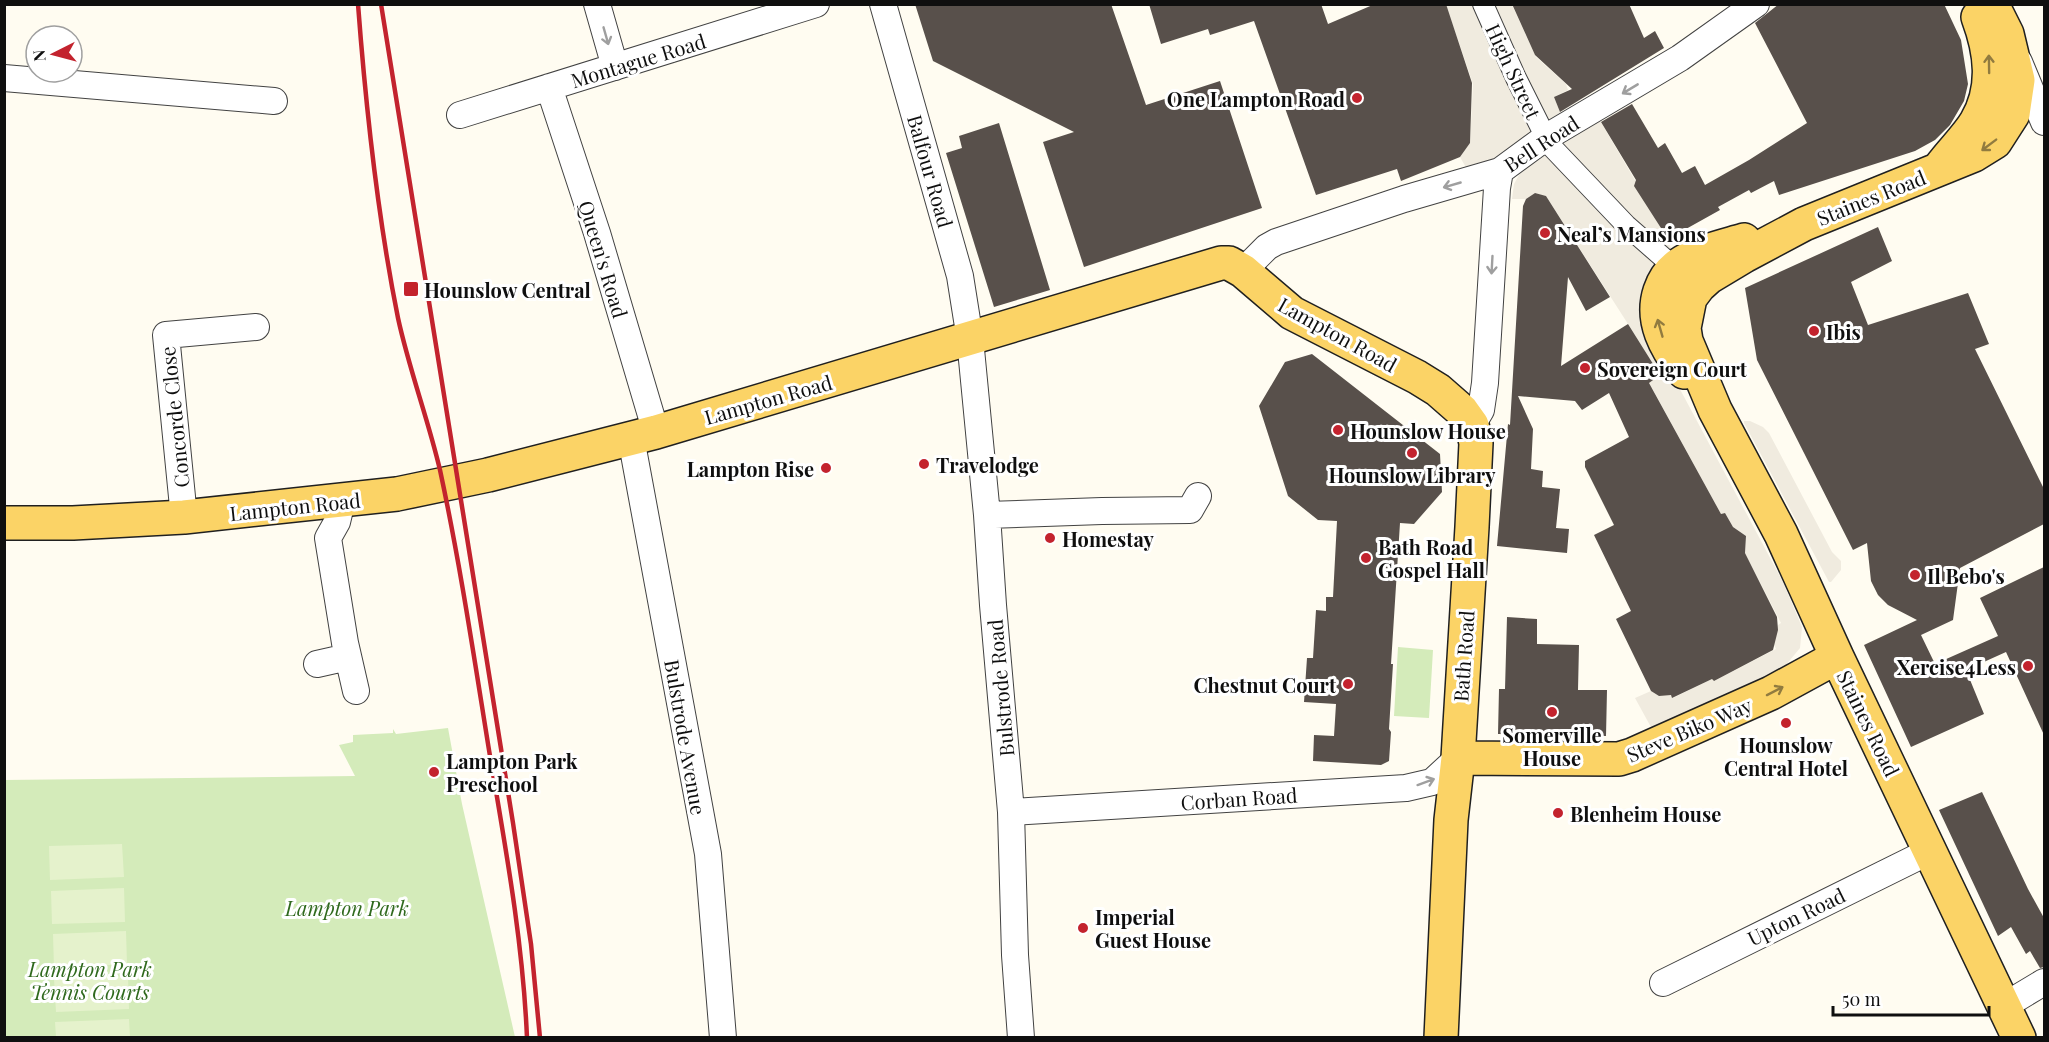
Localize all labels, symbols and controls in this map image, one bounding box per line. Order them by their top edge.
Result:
street label: High Street [1480,19,1548,124]
north arrow [24,24,84,84]
one-way arrow [601,26,612,45]
street label: Montague Road [567,27,709,93]
text: N [27,48,50,62]
one-way arrow [1983,54,1995,74]
one-way arrow [1622,83,1639,95]
place label: One Lampton Road [1167,85,1345,112]
marker: One Lampton Road [1350,91,1364,105]
street label: Bell Road [1498,108,1584,177]
street label: Balfour Road [902,112,960,231]
one-way arrow [1981,139,1997,151]
street label: Staines Road [1813,163,1930,231]
one-way arrow [1443,180,1462,191]
street label: Queen's Road [573,197,635,321]
place label: Neal’s Mansions [1557,220,1706,247]
marker: Neal’s Mansions [1538,226,1552,240]
one-way arrow [1487,255,1498,275]
place label: Hounslow Central [424,276,591,303]
marker: Hounslow Central [402,280,420,298]
street label: Lampton Road [1274,290,1402,378]
place label: Ibis [1826,318,1861,345]
one-way arrow [1654,319,1665,338]
marker: Ibis [1807,324,1821,338]
street label: Concorde Close [153,345,195,489]
place label: Sovereign Court [1597,355,1748,382]
marker: Sovereign Court [1578,361,1592,375]
street label: Lampton Road [701,368,835,430]
place label: Hounslow House [1350,417,1506,444]
marker: Hounslow House [1331,423,1345,437]
marker: Hounslow Library [1405,446,1419,460]
place label: Travelodge [936,451,1039,478]
place label: Lampton Rise [687,455,814,482]
marker: Travelodge [917,457,931,471]
marker: Lampton Rise [819,461,833,475]
place label: Hounslow Library [1328,461,1496,488]
street label: Lampton Road [228,486,362,526]
place label: Homestay [1062,525,1155,552]
marker: Homestay [1043,531,1057,545]
place label: Bath Road Gospel Hall [1378,533,1485,583]
marker: Bath Road Gospel Hall [1359,551,1373,565]
place label: Il Bebo's [1927,562,2005,589]
marker: Il Bebo's [1908,568,1922,582]
street label: Bath Road [1446,609,1480,703]
street label: Bulstrode Road [981,618,1019,758]
place label: Xercise4Less [1897,653,2016,680]
street label: Bulstrode Avenue [659,657,713,817]
marker: Xercise4Less [2021,659,2035,673]
street label: Staines Road [1832,665,1907,781]
place label: Chestnut Court [1194,671,1337,698]
marker: Chestnut Court [1341,677,1355,691]
one-way arrow [1766,684,1784,696]
street label: Steve Biko Way [1622,690,1756,768]
marker: Somerville House [1545,705,1559,719]
marker: Hounslow Central Hotel [1779,716,1793,730]
place label: Somerville House [1502,721,1602,771]
place label: Hounslow Central Hotel [1724,731,1848,781]
place label: Lampton Park Preschool [446,747,578,797]
marker: Lampton Park Preschool [427,765,441,779]
one-way arrow [1417,776,1435,787]
street label: Corban Road [1180,780,1299,816]
place label: Blenheim House [1570,800,1721,827]
marker: Blenheim House [1551,806,1565,820]
street label: Upton Road [1743,881,1850,951]
park label: Lampton Park [284,894,409,921]
place label: Imperial Guest House [1095,903,1211,953]
marker: Imperial Guest House [1076,921,1090,935]
park label: Lampton Park Tennis Courts [27,955,152,1005]
scale bar [1833,979,1989,1017]
text: 50 m [1842,987,1881,1011]

